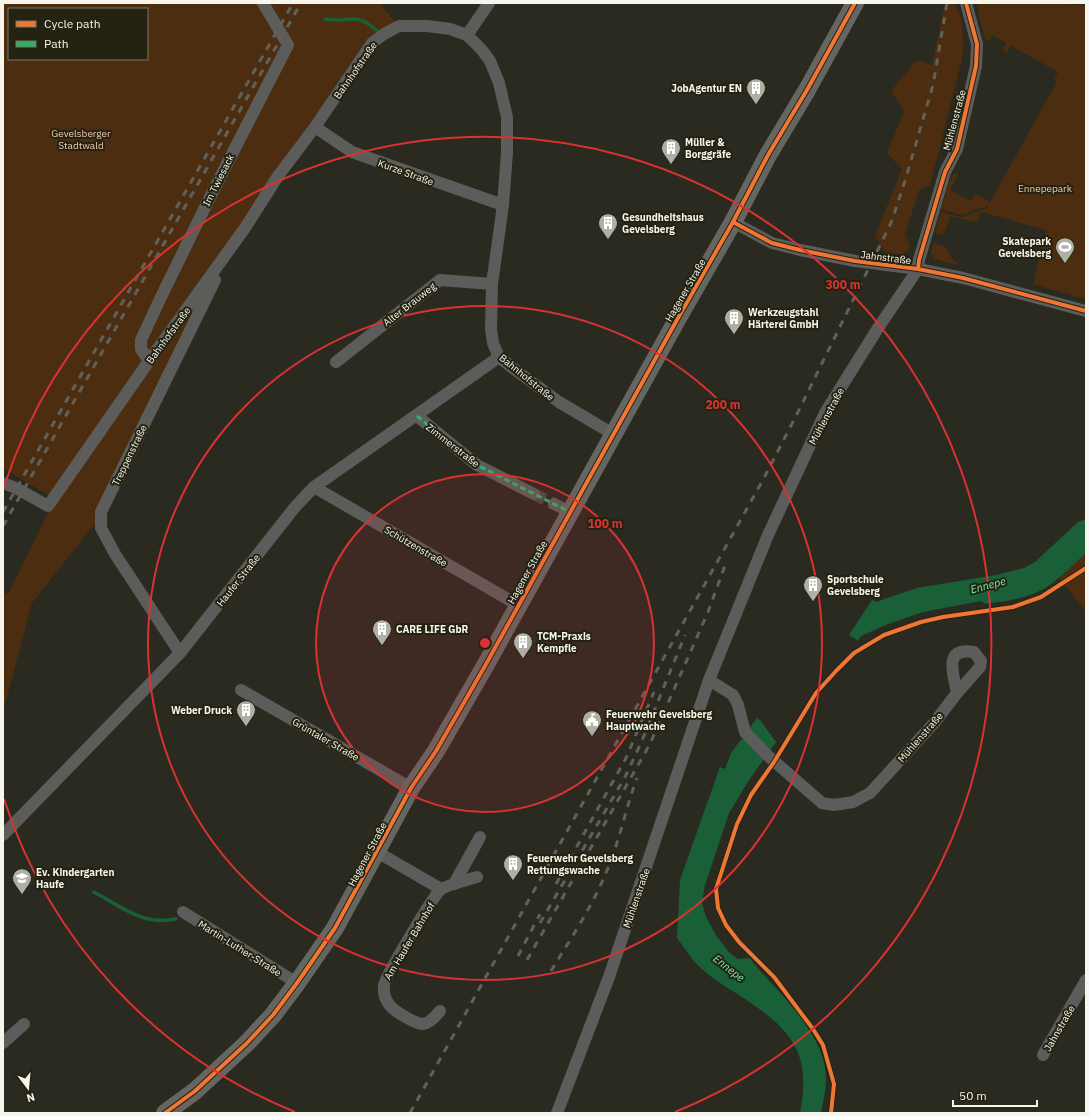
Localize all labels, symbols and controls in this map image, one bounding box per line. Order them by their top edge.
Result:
legend [8,8,148,60]
text: Cycle path [44,16,101,31]
text: Path [44,36,69,51]
street label: Bahnhofstraße [331,39,380,101]
building icon: JobAgentur EN [745,77,767,105]
place label: JobAgentur EN [671,82,742,95]
street label: Mühlenstraße [940,88,969,152]
park label: Gevelsberger Stadtwald [51,127,111,152]
place label: Müller & Borggräfe [685,136,731,161]
building icon: Müller & Borggräfe [660,137,682,165]
street label: Im Twiesack [200,151,237,208]
street label: Kurze Straße [376,156,436,189]
park label: Ennepepark [1018,182,1073,195]
place label: Gesundheitshaus Gevelsberg [622,211,704,236]
building icon: Gesundheitshaus Gevelsberg [597,212,619,240]
place label: Skatepark Gevelsberg [998,235,1051,260]
sports icon: Skatepark Gevelsberg [1054,236,1076,264]
street label: Jahnstraße [860,248,913,267]
street label: Hagener Straße [662,256,709,324]
text: 300 m [825,277,861,292]
street label: Alter Brauweg [380,279,439,329]
street label: Bahnhofstraße [143,304,194,366]
place label: Werkzeugstahl Härterei GmbH [748,306,819,331]
building icon: Werkzeugstahl Härterei GmbH [723,307,745,335]
street label: Bahnhofstraße [497,351,557,404]
street label: Mühlenstraße [806,385,847,447]
text: 200 m [705,397,741,412]
street label: Zimmerstraße [423,421,482,471]
street label: Treppenstraße [109,422,150,488]
text: 100 m [587,516,623,531]
street label: Schützenstraße [382,523,450,570]
street label: Hagener Straße [505,538,550,606]
street label: Haufer Straße [214,551,263,609]
place label: Sportschule Gevelsberg [827,573,884,598]
water label: Ennepe [969,573,1008,596]
building icon: Sportschule Gevelsberg [802,574,824,602]
building icon: CARE LIFE GbR [371,618,393,646]
place label: CARE LIFE GbR [396,623,469,636]
place label: TCM-Praxis Kempfle [537,630,591,655]
building icon: TCM-Praxis Kempfle [512,631,534,659]
centre of rings [478,636,492,650]
building icon: Weber Druck [235,699,257,727]
place label: Weber Druck [171,704,232,717]
place label: Feuerwehr Gevelsberg Hauptwache [606,708,712,733]
public building icon: Feuerwehr Gevelsberg Hauptwache [581,709,603,737]
street label: Mühlenstraße [895,709,946,765]
street label: Grüntaler Straße [290,715,362,764]
street label: Hagener Straße [345,820,390,888]
place label: Feuerwehr Gevelsberg Rettungswache [527,852,633,877]
building icon: Feuerwehr Gevelsberg Rettungswache [502,853,524,881]
place label: Ev. Kindergarten Haufe [36,866,114,891]
street label: Mühlenstraße [620,866,653,930]
school or university icon: Ev. Kindergarten Haufe [11,867,33,895]
street label: Am Haufer Bahnhof [381,900,438,982]
street label: Martin-Luther-Straße [196,918,284,980]
water label: Ennepe [710,951,748,985]
street label: Jahnstraße [1041,1002,1078,1054]
north arrow [8,1068,48,1108]
scale bar [953,1082,1037,1108]
text: 50 m [959,1088,987,1103]
text: N [25,1090,37,1105]

